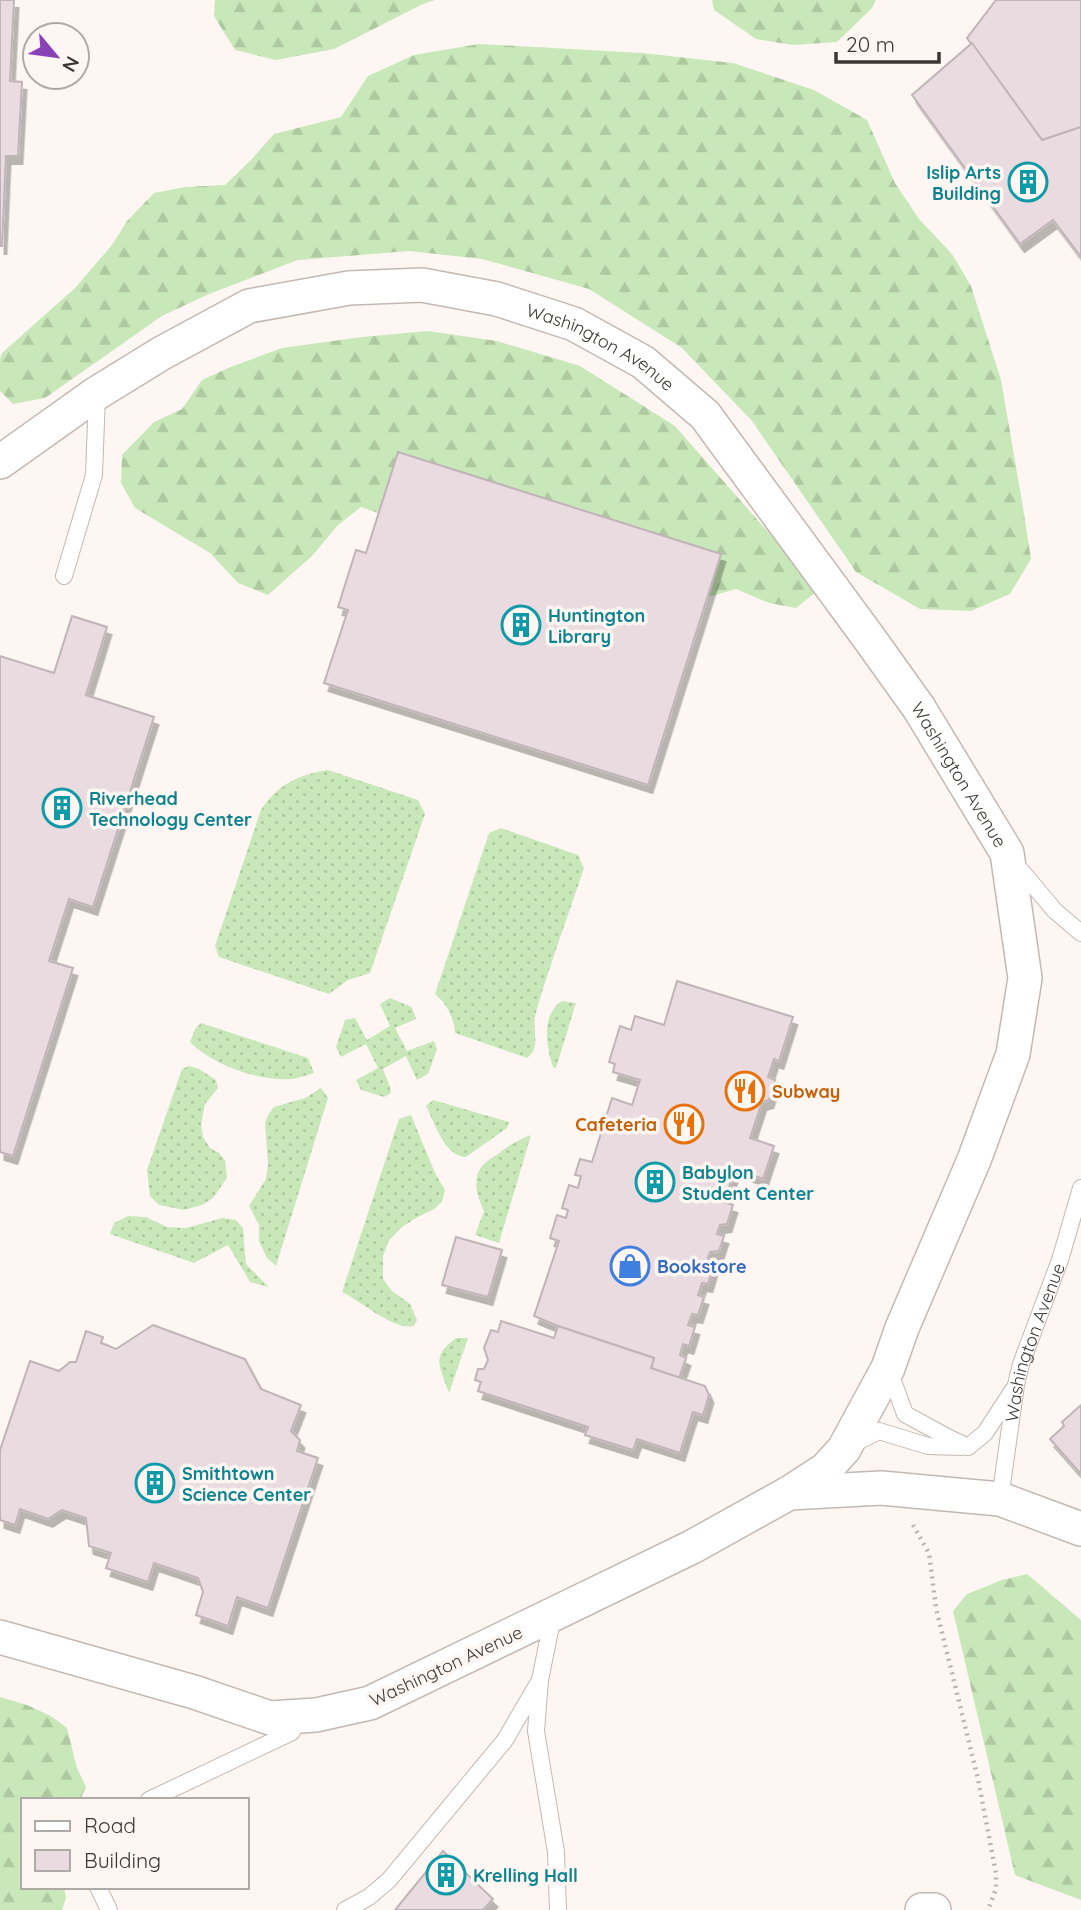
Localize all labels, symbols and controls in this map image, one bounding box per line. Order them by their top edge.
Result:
north arrow [21,21,91,91]
scale bar [836,21,939,65]
text: 20 m [846,31,895,57]
text: N [57,52,85,76]
place label: Islip Arts Building [926,161,1001,205]
building icon: Islip Arts Building [1007,161,1049,203]
street label: Washington Avenue [524,298,679,396]
building icon: Huntington Library [500,604,542,646]
place label: Huntington Library [548,604,645,648]
street label: Washington Avenue [906,697,1012,851]
building icon: Riverhead Technology Center [41,787,83,829]
place label: Riverhead Technology Center [89,787,252,831]
restaurant icon: Subway [724,1070,766,1112]
place label: Subway [772,1080,840,1103]
restaurant icon: Cafeteria [663,1103,705,1145]
place label: Cafeteria [575,1113,657,1136]
building icon: Babylon Student Center [634,1161,676,1203]
place label: Babylon Student Center [682,1161,814,1205]
shop icon: Bookstore [609,1245,651,1287]
place label: Bookstore [657,1255,747,1278]
street label: Washington Avenue [999,1259,1069,1423]
building icon: Smithtown Science Center [134,1462,176,1504]
place label: Smithtown Science Center [182,1462,311,1506]
street label: Washington Avenue [366,1620,526,1712]
legend [21,1798,248,1889]
text: Road [84,1812,136,1838]
text: Building [84,1847,161,1873]
building icon: Krelling Hall [425,1854,467,1896]
place label: Krelling Hall [473,1864,578,1887]

